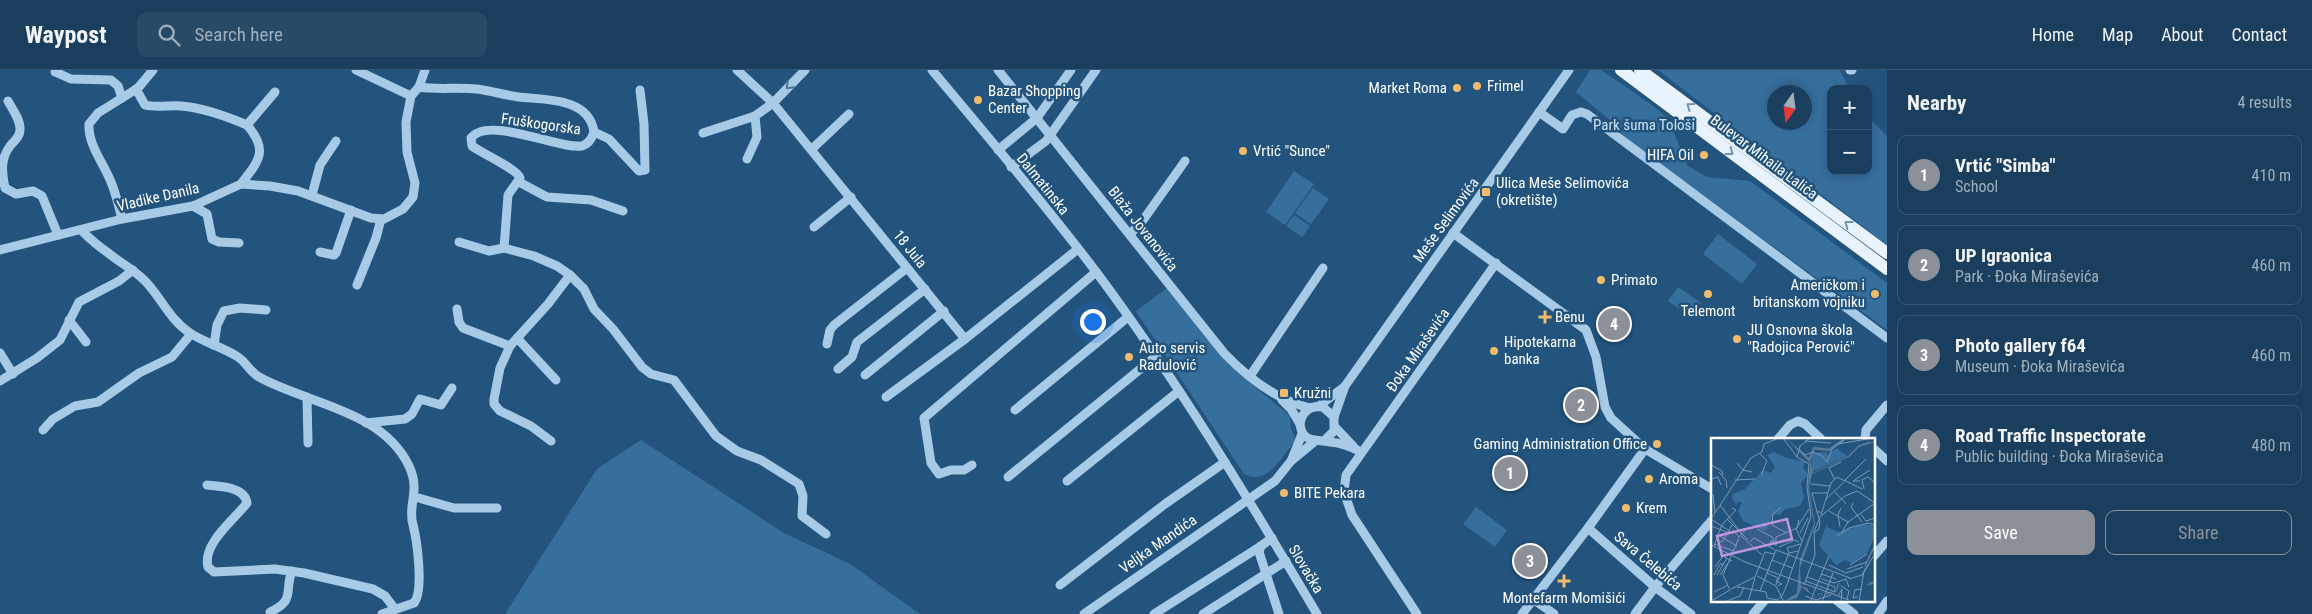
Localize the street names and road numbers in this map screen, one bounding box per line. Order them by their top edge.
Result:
street label: Fruškogorska [500,110,582,138]
street label: Bulevar Mihaila Lalića [1707,111,1821,203]
street label: Dalmatinska [1013,150,1073,218]
street label: Meše Selimovića [1409,174,1483,266]
street label: Vladike Danila [115,179,201,215]
street label: Blaža Jovanovića [1104,183,1182,275]
street label: 18 Jula [889,226,931,272]
street label: Đoka Miraševića [1383,305,1453,395]
street label: Veljka Mandića [1116,511,1200,577]
street label: Sava Čelebića [1611,528,1685,594]
street label: Slovačka [1285,542,1327,596]

